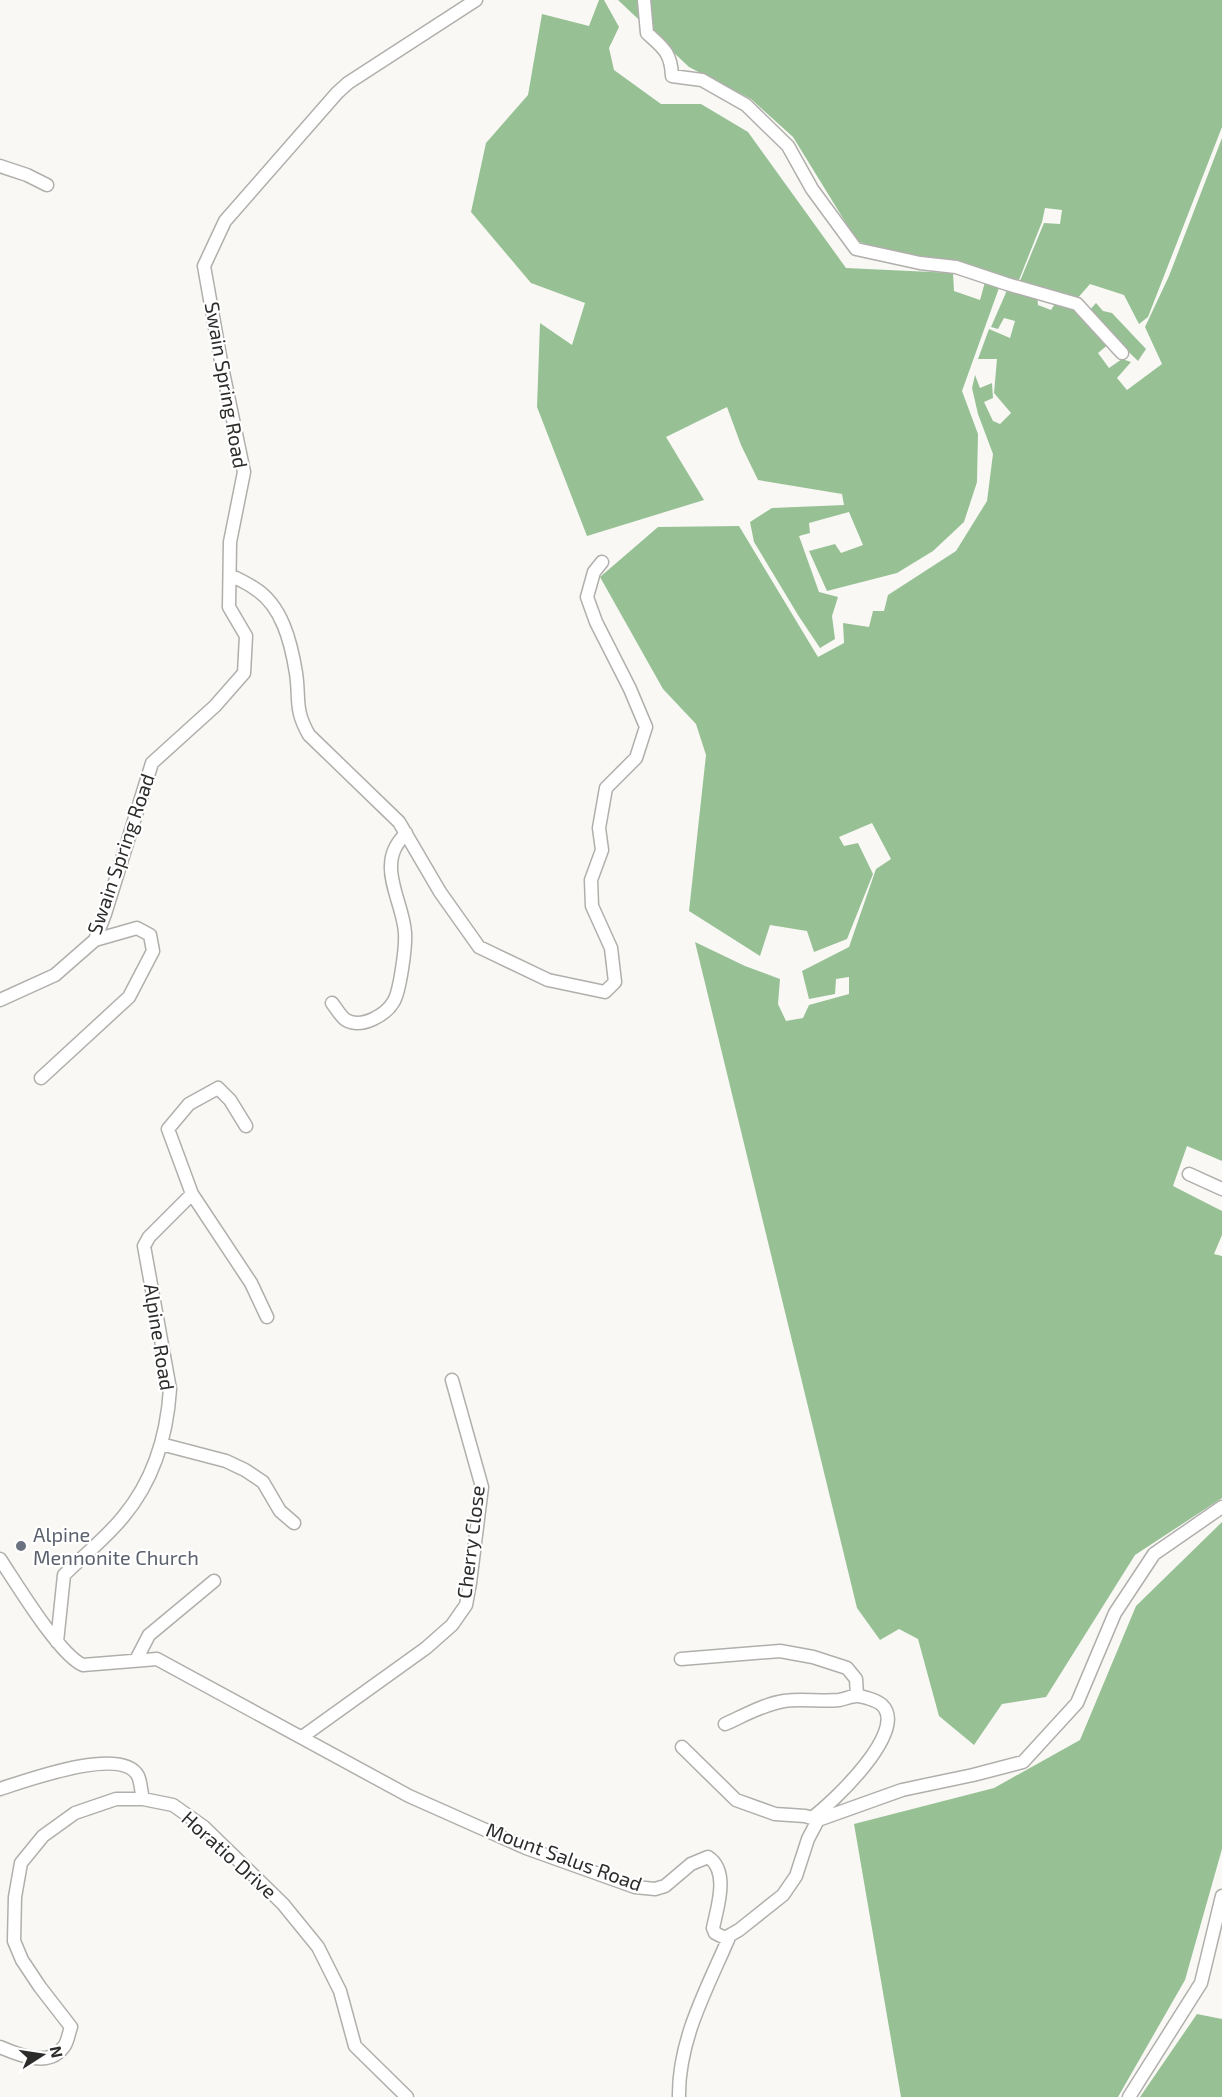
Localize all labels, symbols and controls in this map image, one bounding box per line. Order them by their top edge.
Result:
street label: Swain Spring Road [201,300,253,470]
street label: Swain Spring Road [81,770,159,937]
street label: Alpine Road [140,1282,180,1392]
street label: Cherry Close [451,1484,489,1600]
place label: Alpine Mennonite Church [33,1522,199,1569]
marker: Alpine Mennonite Church [14,1539,28,1553]
street label: Horatio Drive [177,1805,282,1903]
street label: Mount Salus Road [483,1817,646,1895]
north arrow [12,2025,72,2085]
text: N [47,2044,68,2059]

